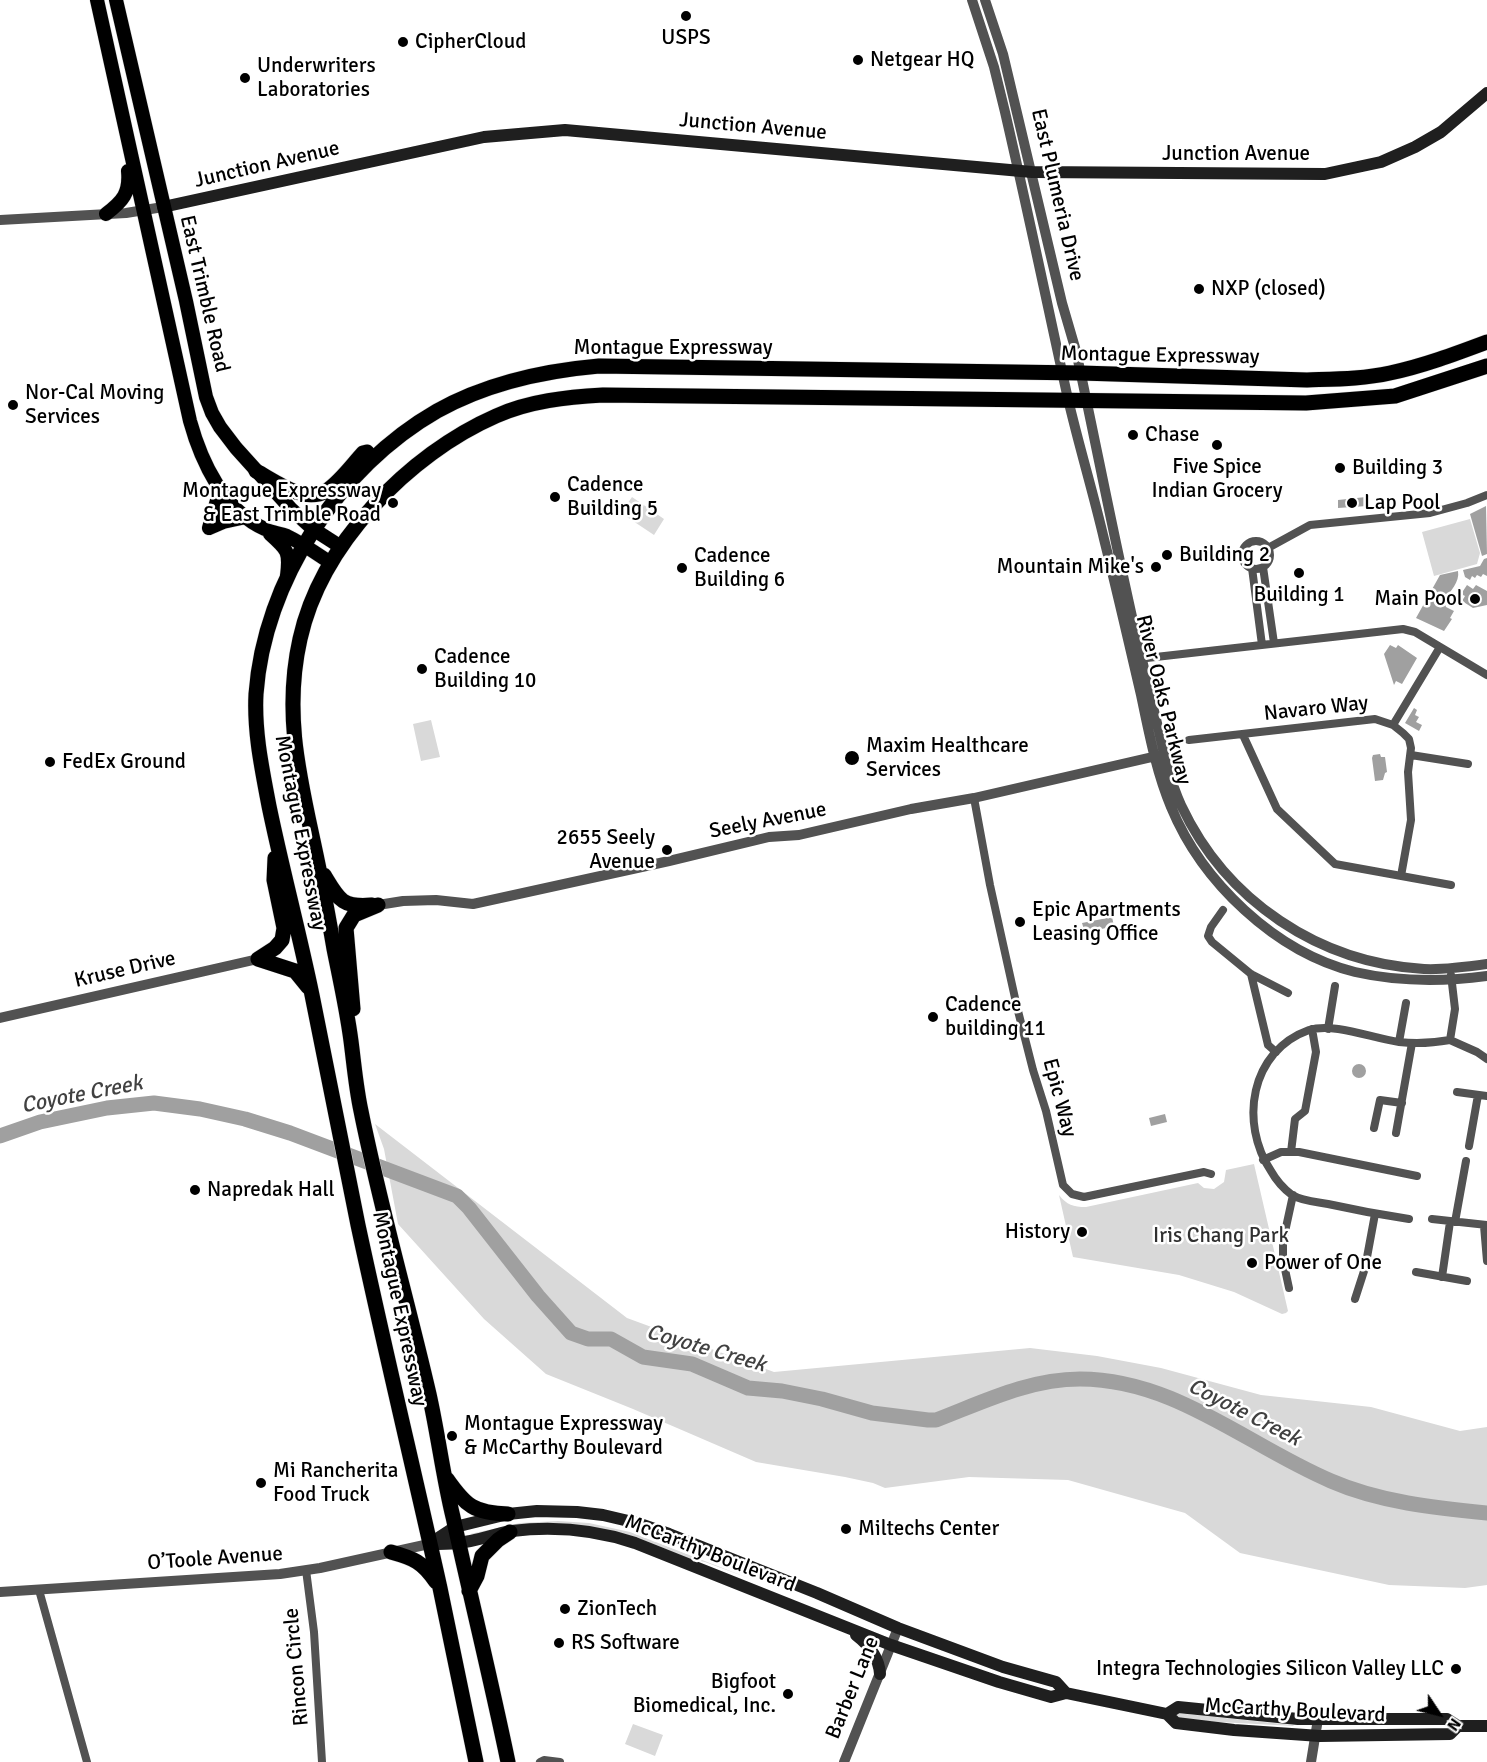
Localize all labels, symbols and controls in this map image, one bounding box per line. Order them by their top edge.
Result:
marker: USPS [679,9,693,23]
place label: USPS [661,25,711,51]
place label: CipherCloud [415,29,526,55]
marker: CipherCloud [396,35,410,49]
place label: Netgear HQ [870,47,974,73]
place label: Underwriters Laboratories [257,53,376,103]
marker: Netgear HQ [851,53,865,67]
marker: Underwriters Laboratories [238,71,252,85]
street label: East Plumeria Drive [1025,106,1089,284]
street label: Junction Avenue [678,108,828,146]
street label: Junction Avenue [192,136,342,194]
street label: Junction Avenue [1162,141,1310,167]
street label: East Trimble Road [174,213,234,375]
place label: NXP (closed) [1211,276,1326,302]
marker: NXP (closed) [1192,282,1206,296]
street label: Montague Expressway [574,335,772,361]
street label: Montague Expressway [1060,342,1260,370]
place label: Nor-Cal Moving Services [25,380,164,430]
marker: Nor-Cal Moving Services [6,398,20,412]
place label: Chase [1145,422,1199,448]
marker: Chase [1126,428,1140,442]
marker: Five Spice Indian Grocery [1210,438,1224,452]
place label: Five Spice Indian Grocery [1151,454,1283,504]
place label: Building 3 [1352,455,1443,481]
marker: Building 3 [1333,461,1347,475]
place label: Cadence Building 5 [567,472,658,522]
place label: Montague Expressway & East Trimble Road [182,478,381,528]
marker: Cadence Building 5 [548,490,562,504]
place label: Lap Pool [1364,490,1440,516]
marker: Montague Expressway & East Trimble Road [386,496,400,510]
marker: Lap Pool [1345,496,1359,510]
place label: Building 2 [1179,542,1270,568]
place label: Cadence Building 6 [694,543,785,593]
marker: Building 2 [1160,548,1174,562]
place label: Mountain Mike's [997,554,1144,580]
marker: Mountain Mike's [1149,560,1163,574]
marker: Cadence Building 6 [675,561,689,575]
marker: Building 1 [1292,566,1306,580]
place label: Building 1 [1253,582,1345,608]
place label: Main Pool [1374,586,1463,612]
marker: Main Pool [1468,592,1482,606]
street label: River Oaks Parkway [1130,612,1196,788]
place label: Cadence Building 10 [434,644,536,694]
marker: Cadence Building 10 [415,662,429,676]
street label: Navaro Way [1263,691,1369,727]
street label: Montague Expressway [269,733,331,933]
place label: Maxim Healthcare Services [866,733,1029,783]
place label: FedEx Ground [62,749,186,775]
marker: Maxim Healthcare Services [843,749,861,767]
marker: FedEx Ground [43,755,57,769]
street label: Seely Avenue [707,797,829,845]
place label: 2655 Seely Avenue [557,825,655,875]
marker: 2655 Seely Avenue [660,843,674,857]
place label: Epic Apartments Leasing Office [1032,897,1181,947]
marker: Epic Apartments Leasing Office [1013,915,1027,929]
street label: Kruse Drive [72,946,178,994]
place label: Cadence building 11 [945,992,1046,1042]
marker: Cadence building 11 [926,1010,940,1024]
street label: Epic Way [1036,1056,1082,1140]
water label: Coyote Creek [19,1070,145,1120]
place label: Napredak Hall [207,1177,335,1203]
marker: Napredak Hall [188,1183,202,1197]
street label: Montague Expressway [366,1209,432,1409]
place label: History [1005,1219,1070,1245]
park label: Iris Chang Park [1153,1223,1289,1249]
marker: History [1075,1225,1089,1239]
place label: Power of One [1264,1250,1382,1276]
marker: Power of One [1245,1256,1259,1270]
water label: Coyote Creek [643,1319,769,1379]
water label: Coyote Creek [1183,1373,1305,1453]
place label: Montague Expressway & McCarthy Boulevard [464,1411,663,1461]
marker: Montague Expressway & McCarthy Boulevard [445,1429,459,1443]
place label: Mi Rancherita Food Truck [273,1458,398,1508]
marker: Mi Rancherita Food Truck [254,1476,268,1490]
street label: McCarthy Boulevard [621,1510,799,1598]
place label: Miltechs Center [858,1516,999,1542]
marker: Miltechs Center [839,1522,853,1536]
street label: O’Toole Avenue [146,1542,284,1576]
place label: ZionTech [577,1596,657,1622]
marker: ZionTech [558,1602,572,1616]
street label: Rincon Circle [279,1607,315,1727]
place label: RS Software [571,1630,680,1656]
street label: Barber Lane [821,1633,885,1743]
marker: RS Software [552,1636,566,1650]
place label: Integra Technologies Silicon Valley LLC [1096,1656,1444,1682]
marker: Integra Technologies Silicon Valley LLC [1449,1662,1463,1676]
place label: Bigfoot Biomedical, Inc. [633,1669,776,1719]
north arrow [1409,1684,1469,1744]
marker: Bigfoot Biomedical, Inc. [781,1687,795,1701]
street label: McCarthy Boulevard [1204,1694,1386,1728]
text: N [1442,1714,1465,1735]

